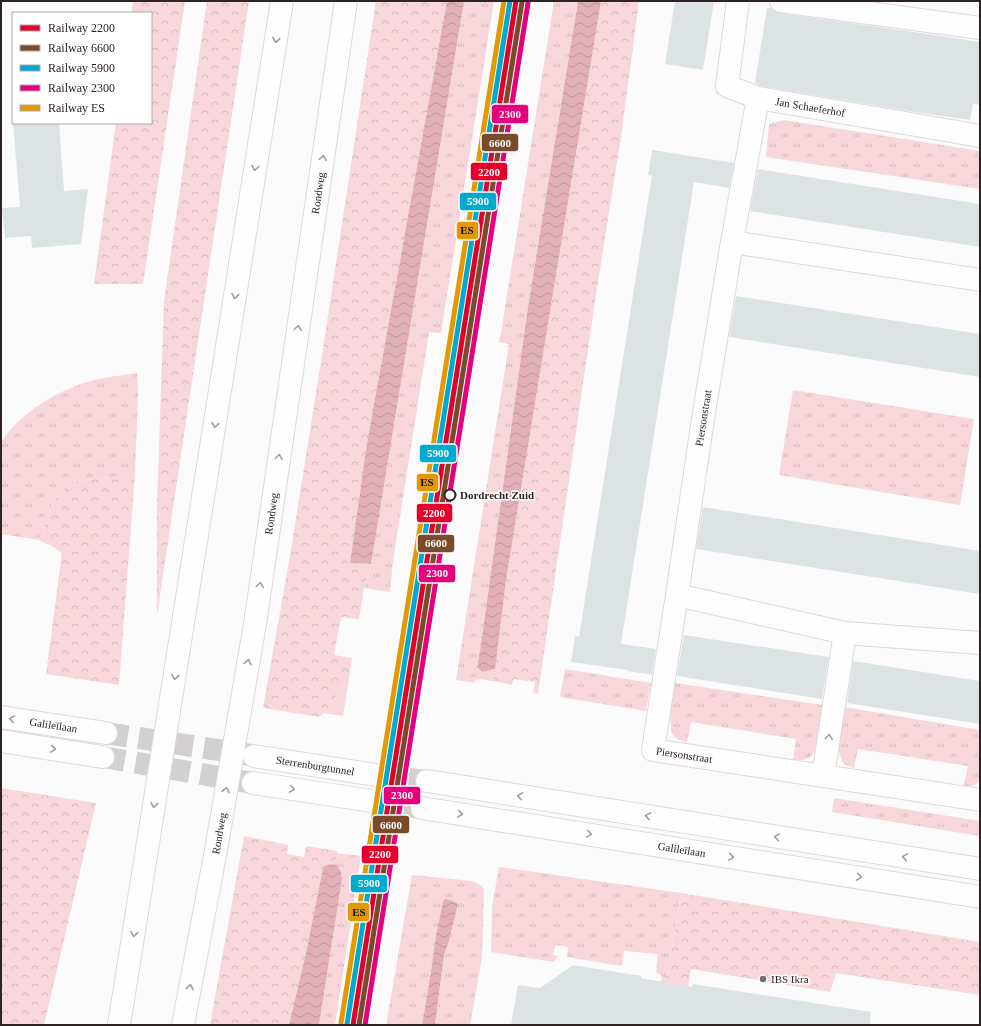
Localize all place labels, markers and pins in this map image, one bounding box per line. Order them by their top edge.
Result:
marker: Dordrecht Zuid [443,488,457,502]
place label: Dordrecht Zuid [460,489,534,501]
place label: IBS Ikra [771,973,809,985]
marker: IBS Ikra [758,974,768,984]

